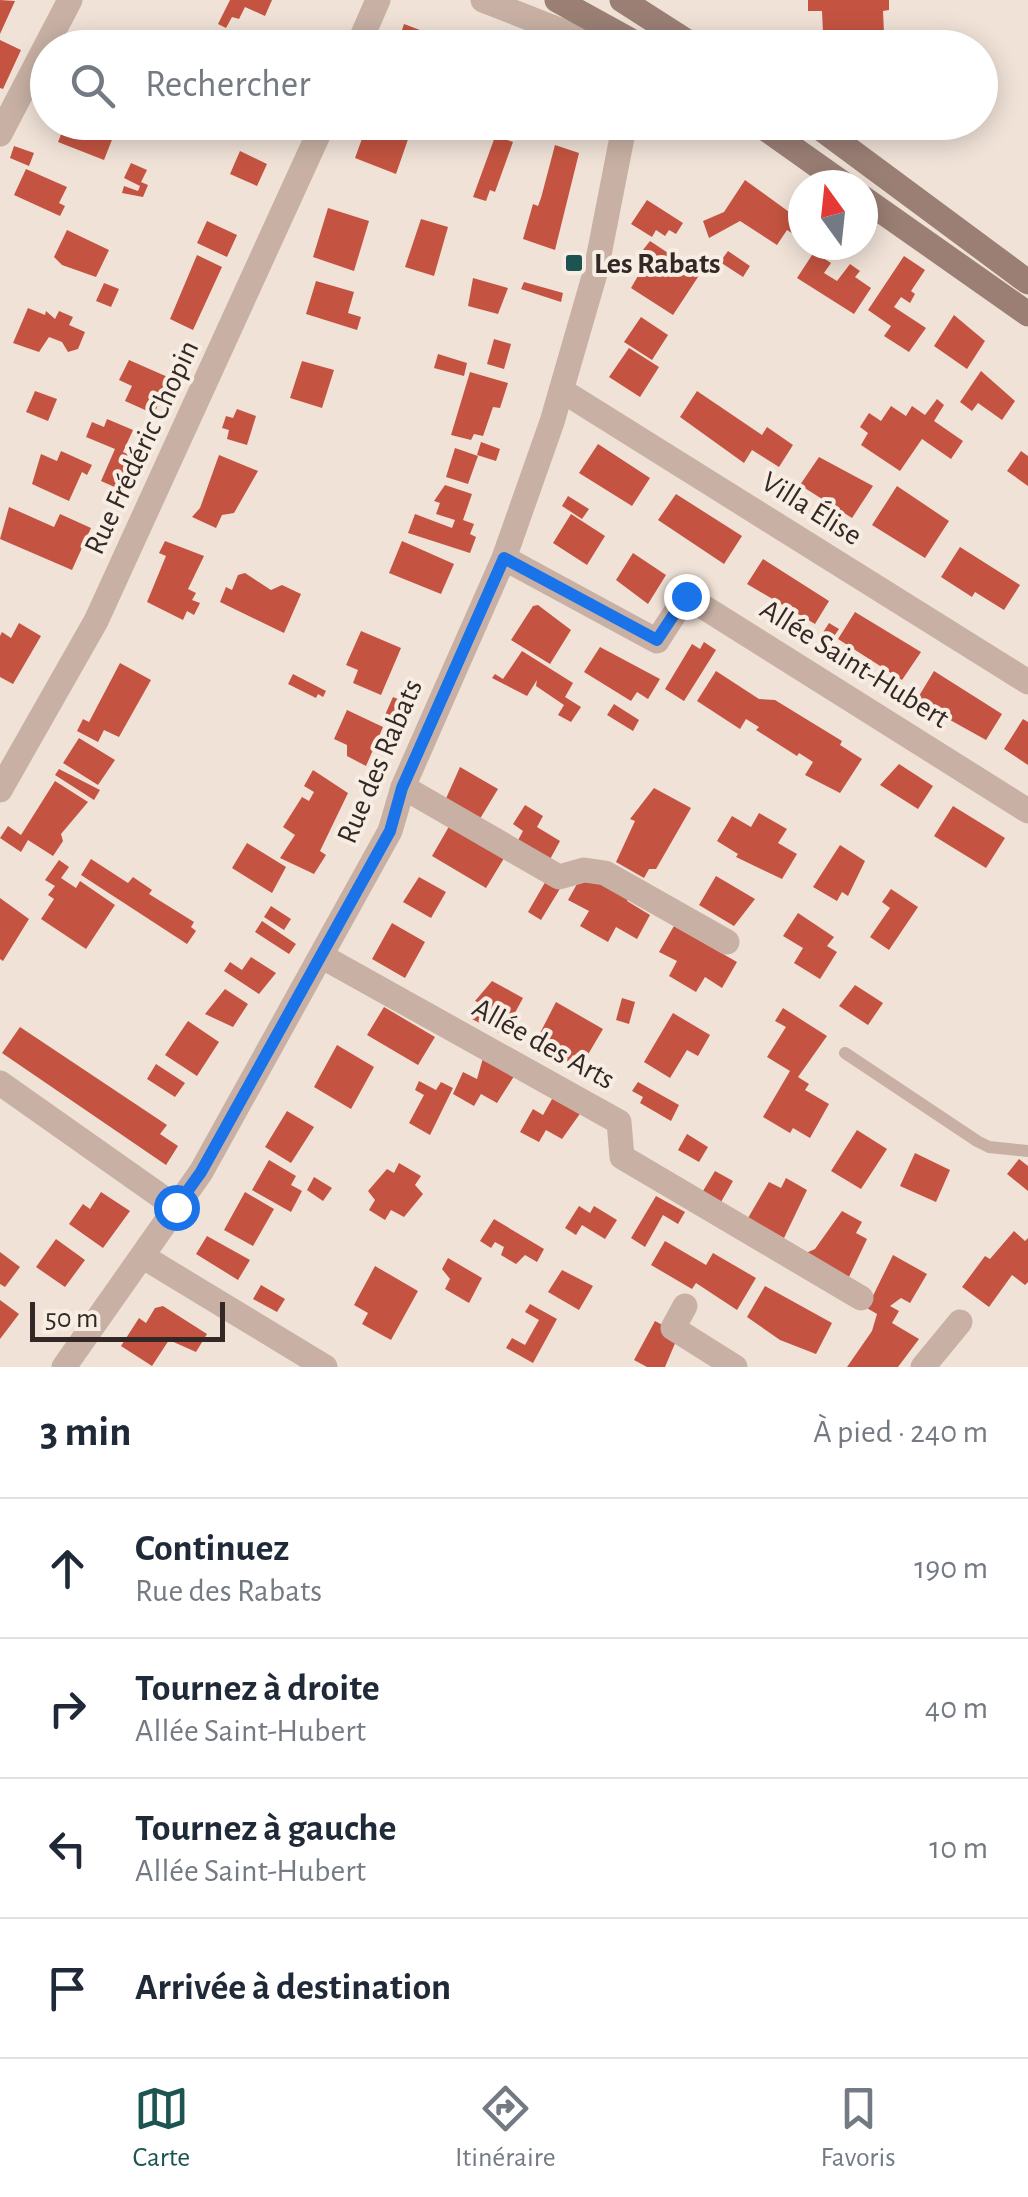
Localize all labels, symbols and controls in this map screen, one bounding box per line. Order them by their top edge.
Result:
search box [30,30,998,140]
icon: search [65,58,120,113]
text: Rechercher [145,66,311,104]
north arrow [788,170,878,260]
place label: Les Rabats [594,249,721,279]
marker: Les Rabats [563,252,585,274]
street label: Rue Frédéric Chopin [79,336,205,559]
street label: Villa Élise [756,465,868,551]
route end [664,574,710,620]
street label: Allée Saint-Hubert [755,594,955,734]
street label: Rue des Rabats [332,675,428,848]
street label: Allée des Arts [467,993,620,1095]
route start [154,1185,200,1231]
scale bar [30,1297,225,1342]
text: 50 m [45,1305,99,1333]
text: 3 min [40,1411,132,1453]
text: À pied · 240 m [813,1416,988,1448]
text: Continuez [135,1530,289,1568]
icon: ahead [40,1541,95,1596]
text: 190 m [914,1552,988,1584]
text: Rue des Rabats [135,1575,322,1607]
text: Tournez à droite [135,1670,380,1708]
icon: right [40,1681,95,1736]
text: 40 m [925,1692,988,1724]
text: Allée Saint-Hubert [135,1715,366,1747]
text: Tournez à gauche [135,1810,397,1848]
icon: left [40,1821,95,1876]
text: 10 m [929,1832,988,1864]
text: Allée Saint-Hubert [135,1855,366,1887]
icon: arrive [40,1961,95,2016]
text: Arrivée à destination [135,1969,451,2007]
tab: Carte [132,2081,190,2175]
tab: Itinéraire [455,2081,556,2175]
tab: Favoris [821,2081,896,2175]

